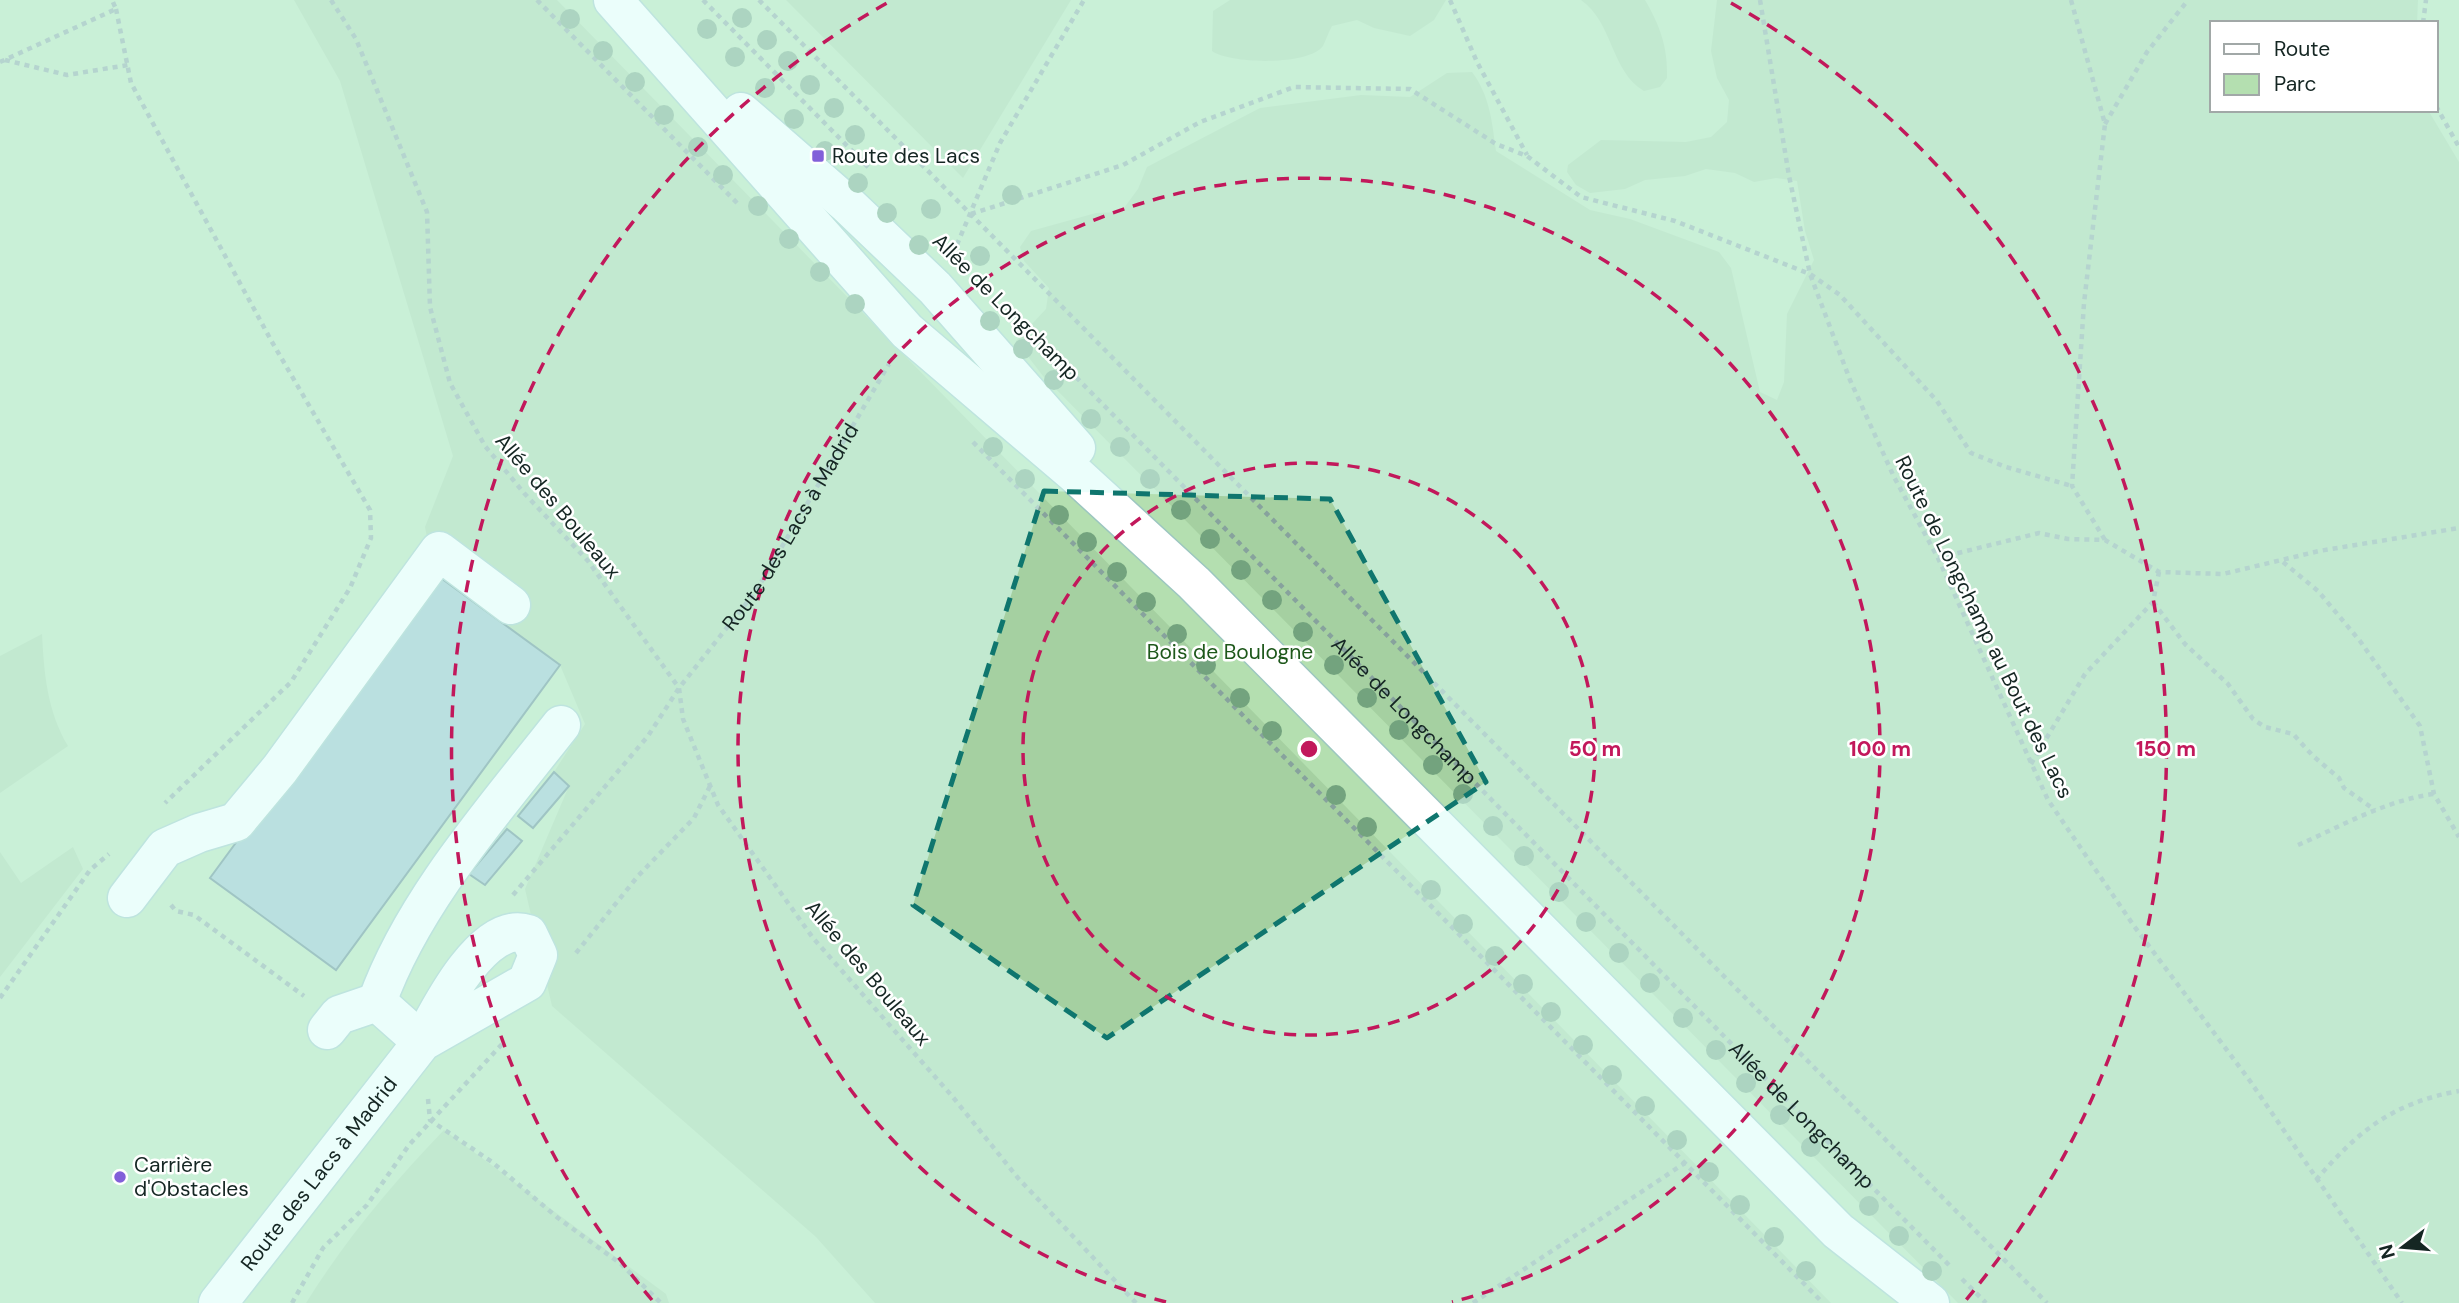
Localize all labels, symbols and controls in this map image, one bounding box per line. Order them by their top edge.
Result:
legend [2210,21,2438,112]
text: Route [2274,35,2330,63]
text: Parc [2274,70,2317,98]
place label: Route des Lacs [832,142,980,170]
marker: Route des Lacs [810,148,826,164]
street label: Allée de Longchamp [926,227,1086,387]
street label: Route des Lacs à Madrid [716,418,865,637]
street label: Allée des Bouleaux [489,427,627,585]
street label: Route de Longchamp au Bout des Lacs [1889,451,2079,803]
street label: Allée de Longchamp [1325,631,1483,791]
park label: Bois de Boulogne [1147,638,1313,666]
text: 50 m [1569,735,1621,763]
text: 100 m [1849,735,1911,763]
text: 150 m [2136,735,2196,763]
centre of rings [1297,737,1321,761]
street label: Allée des Bouleaux [799,894,937,1052]
street label: Allée de Longchamp [1723,1035,1881,1195]
street label: Route des Lacs à Madrid [234,1071,404,1277]
place label: Carrière d'Obstacles [134,1151,249,1203]
marker: Carrière d'Obstacles [112,1169,128,1185]
north arrow [2368,1212,2438,1282]
text: N [2373,1241,2401,1262]

